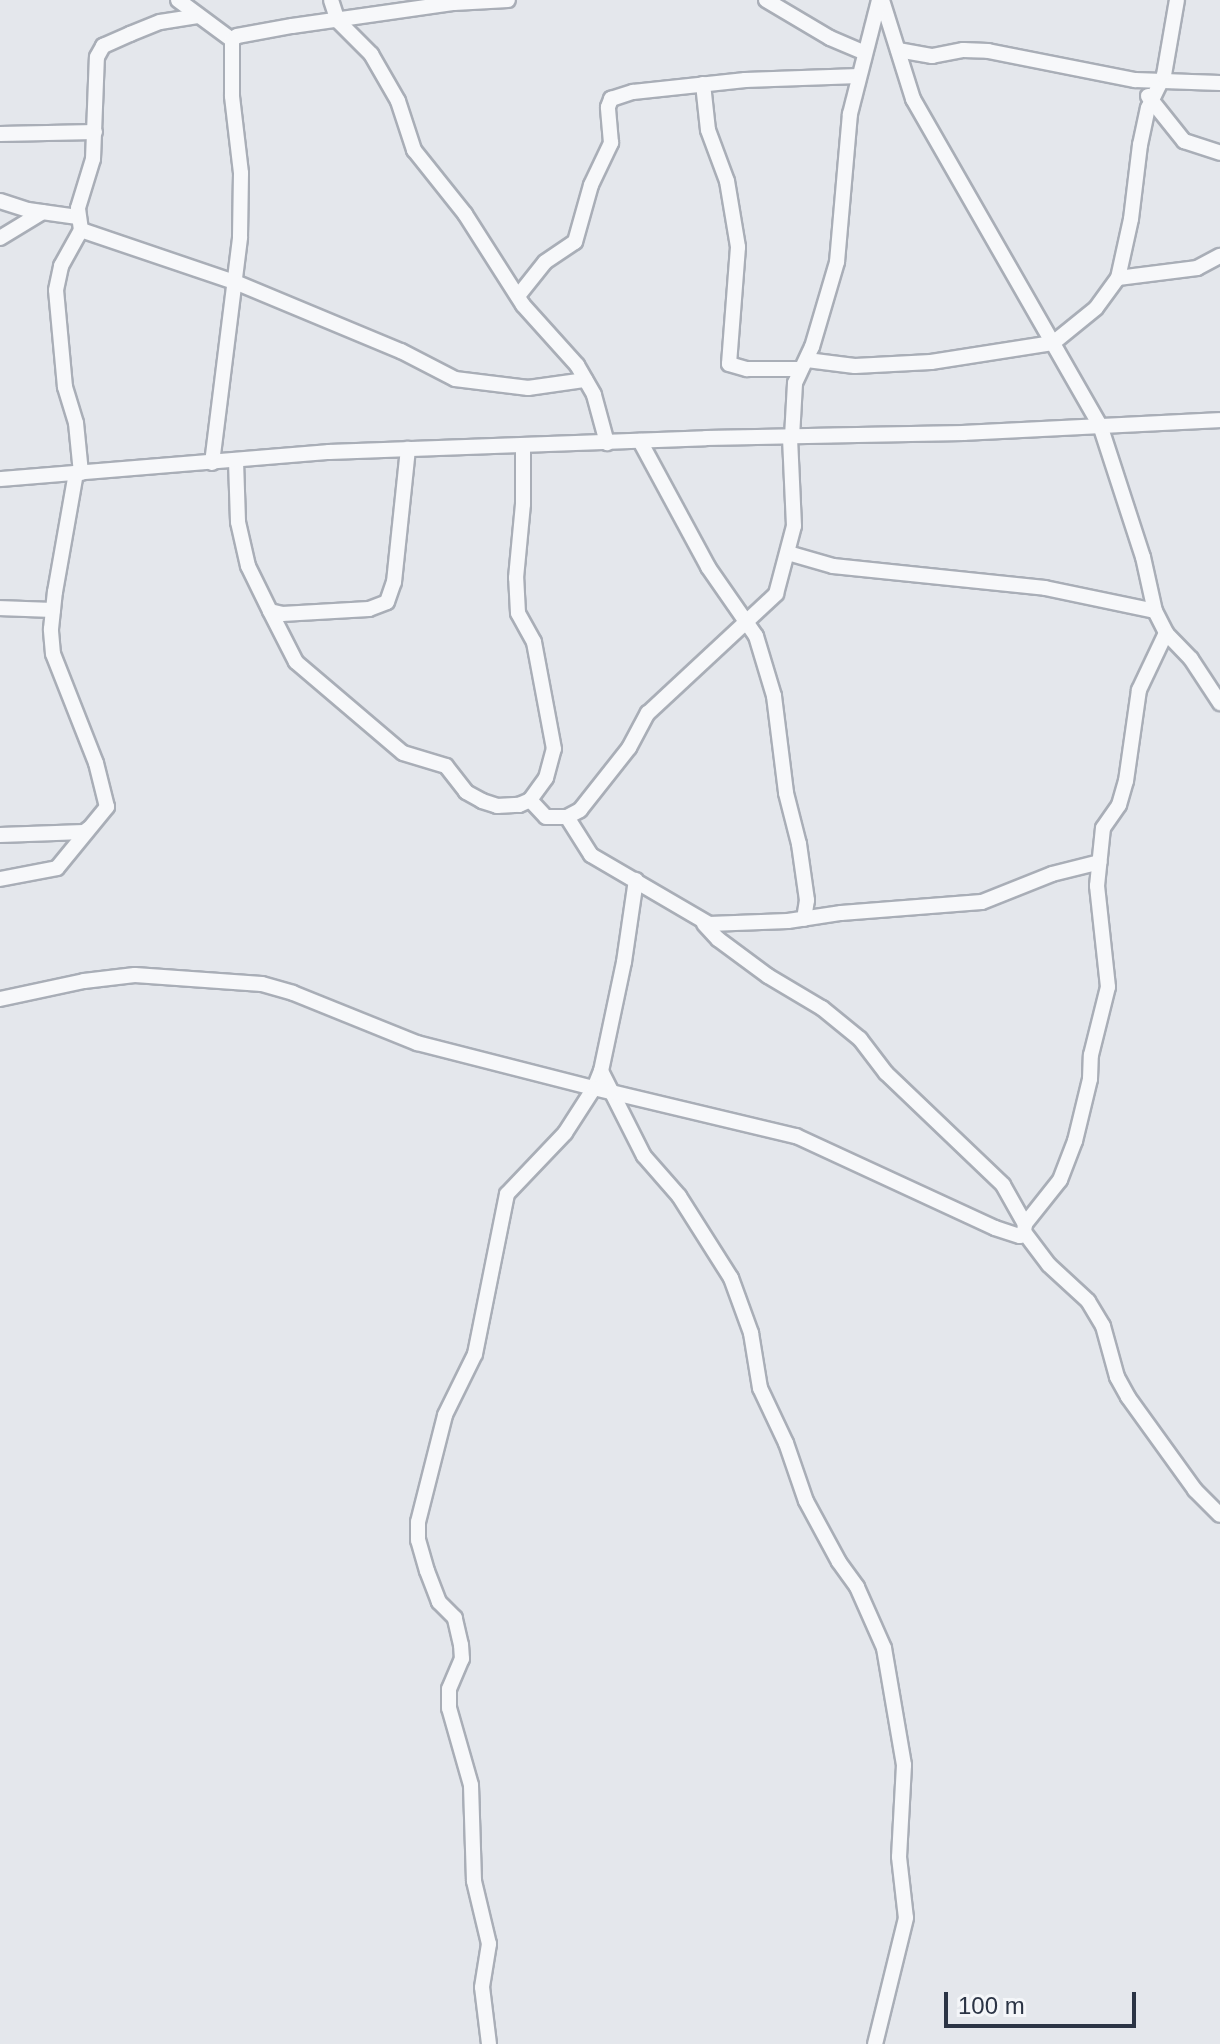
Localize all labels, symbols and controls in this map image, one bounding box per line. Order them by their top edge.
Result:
scale bar [948,1976,1140,2026]
text: 100 m [958,1992,1025,2019]

